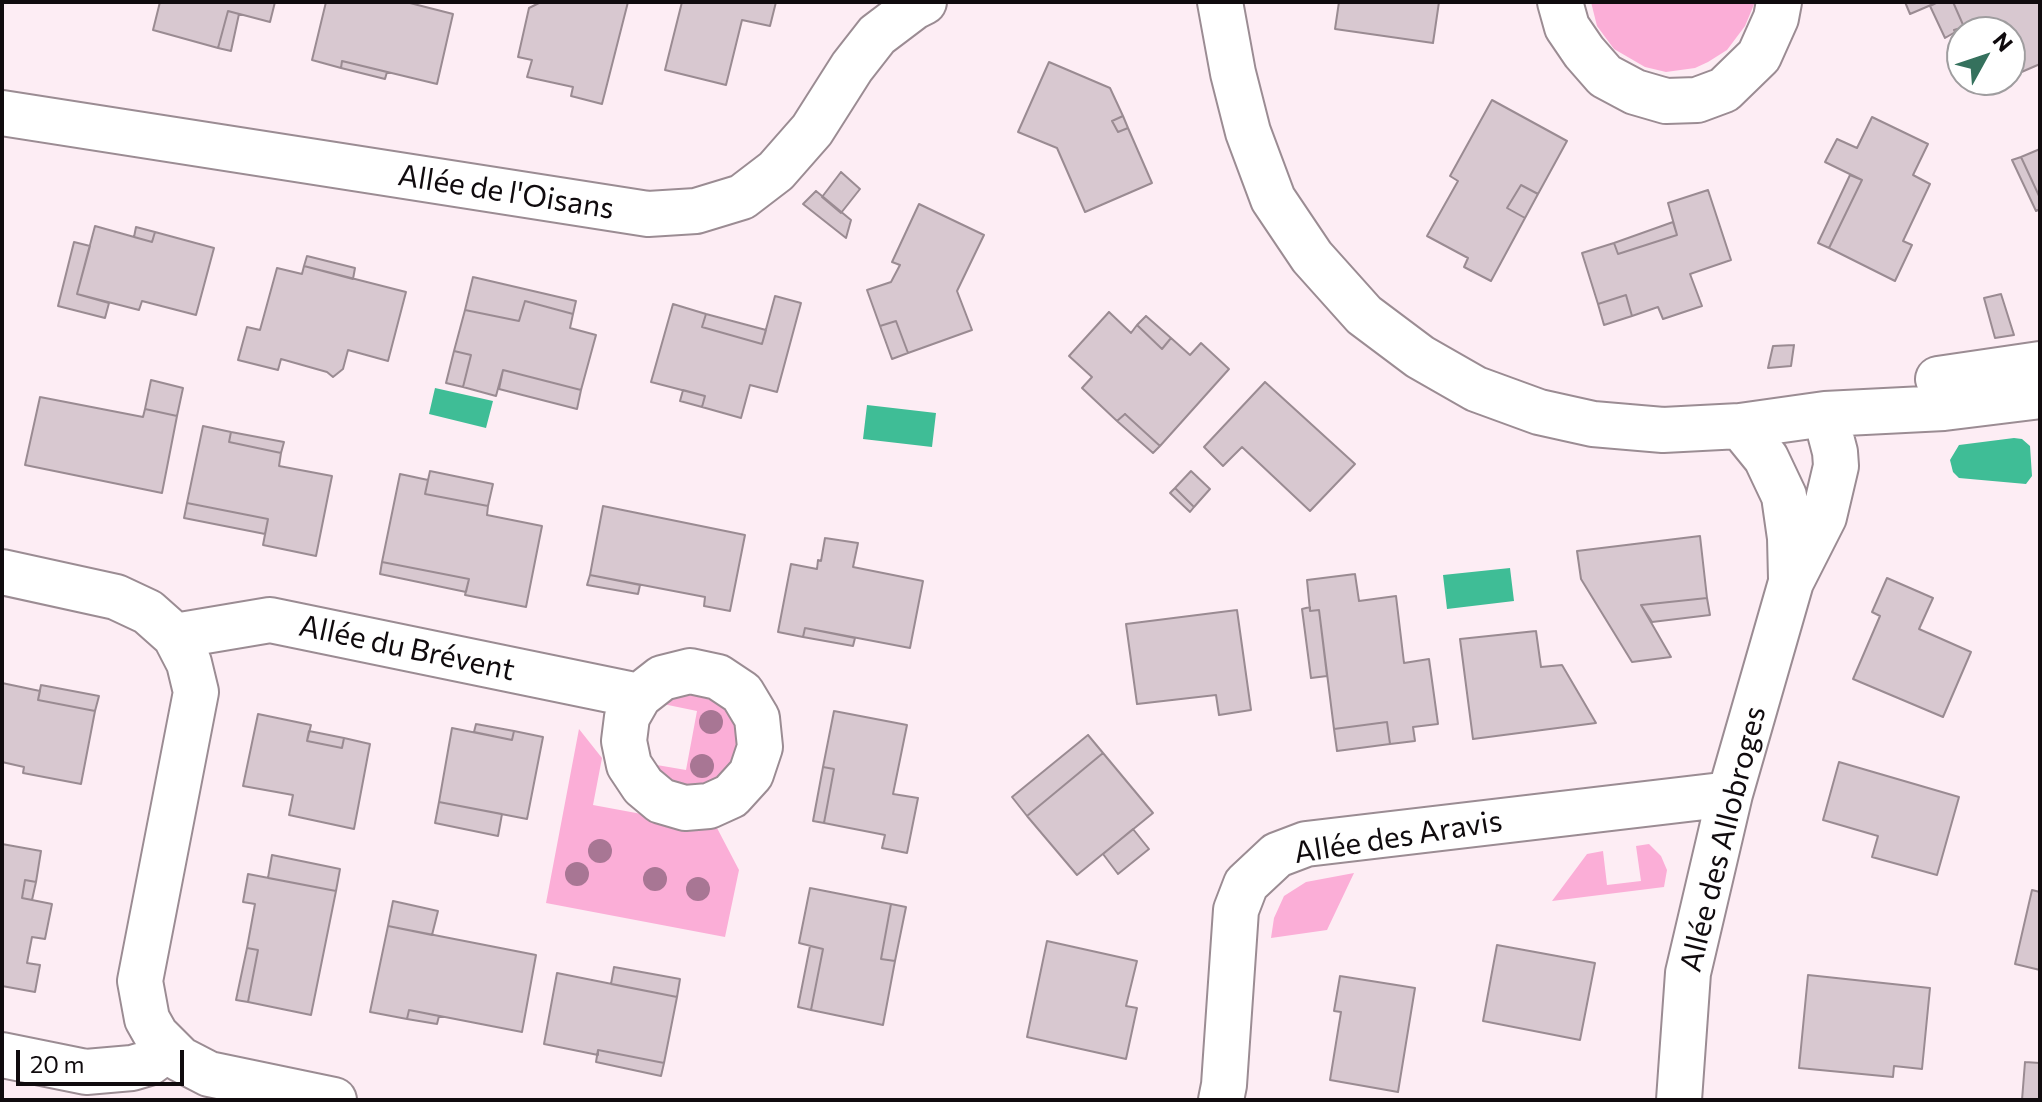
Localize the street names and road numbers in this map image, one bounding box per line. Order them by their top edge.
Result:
street label: Allée de l'Oisans [395,157,617,227]
street label: Allée du Brévent [296,608,518,688]
street label: Allée des Allobroges [1673,703,1773,975]
street label: Allée des Aravis [1291,803,1505,871]

